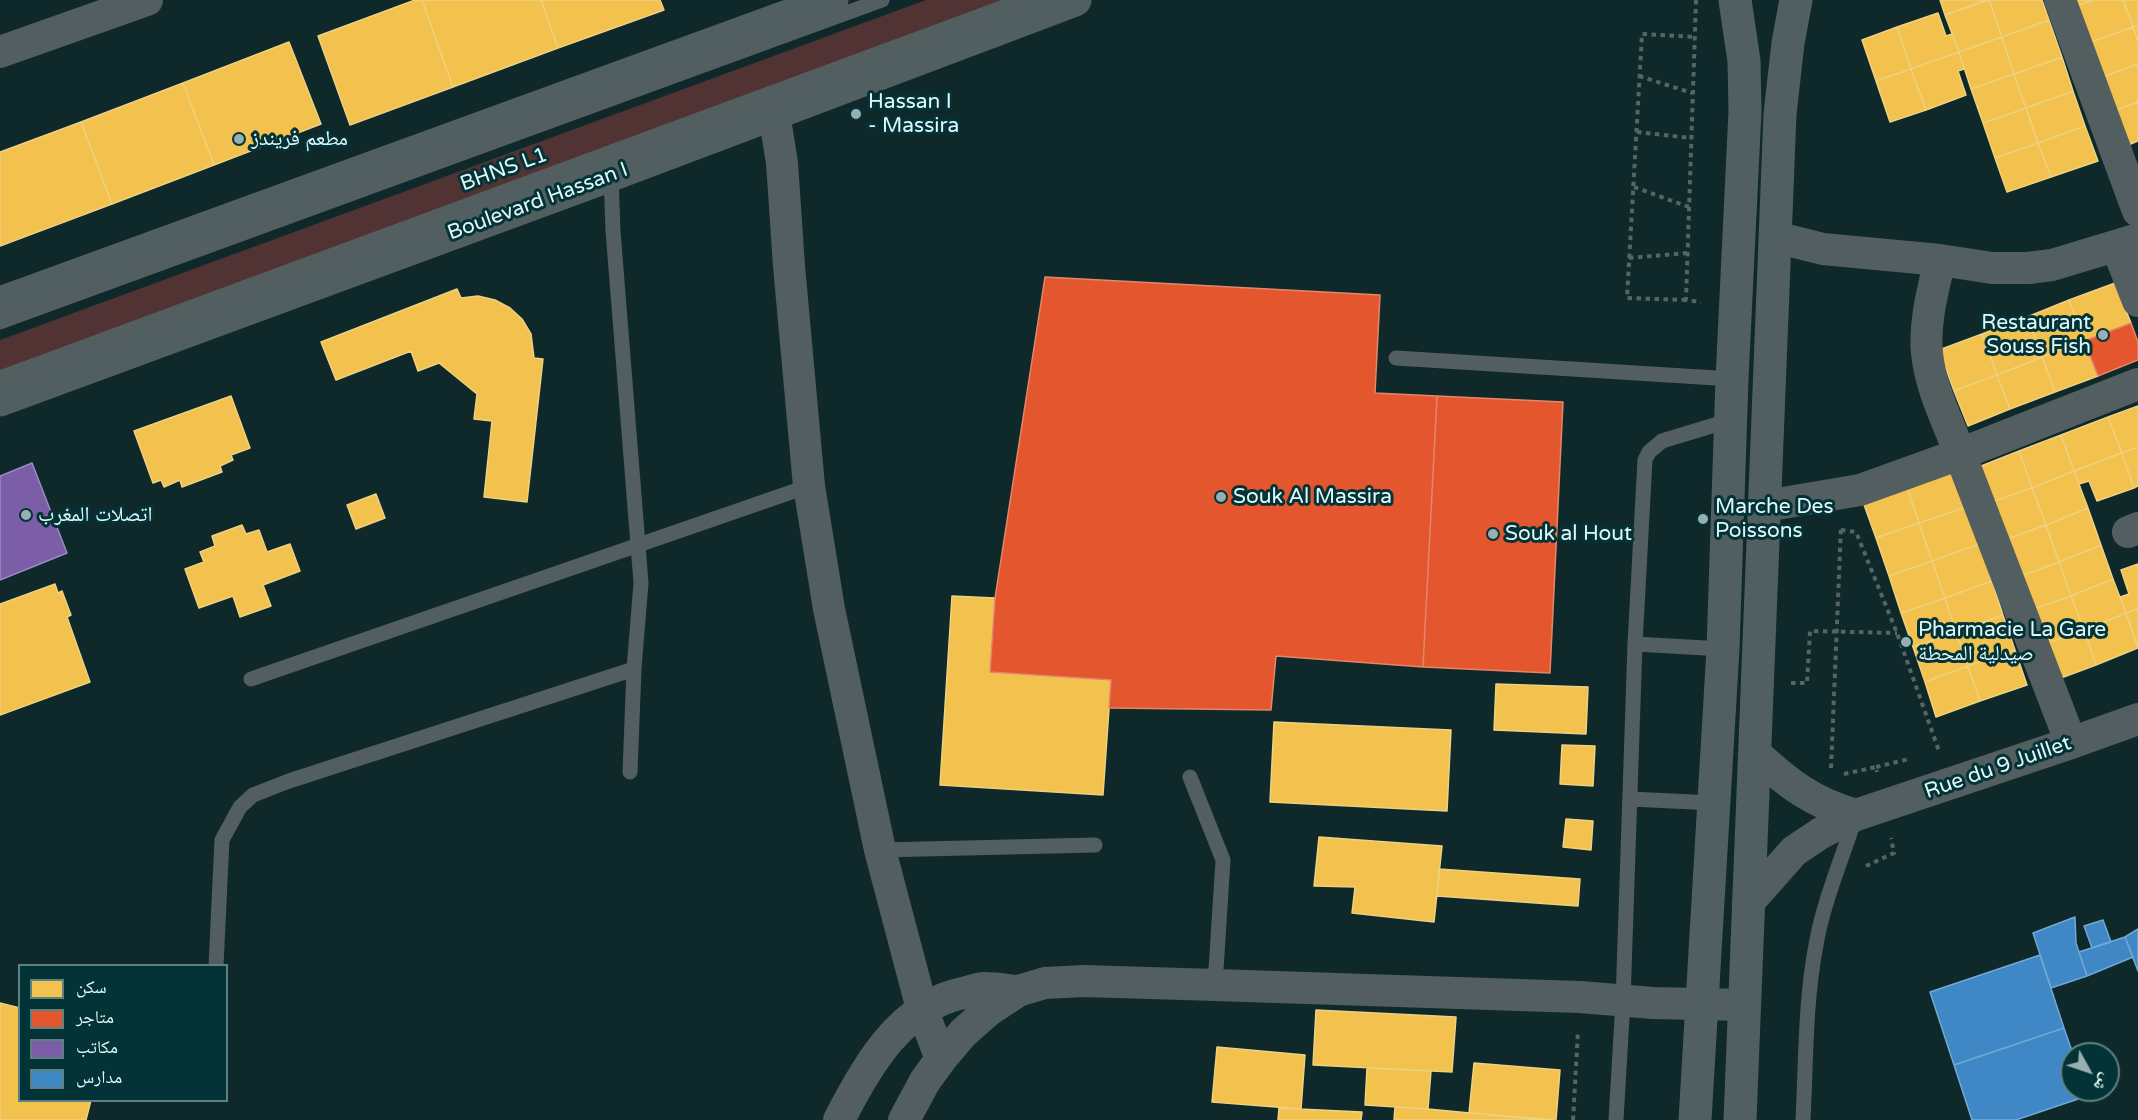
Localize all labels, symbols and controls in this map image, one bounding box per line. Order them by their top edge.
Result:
place label: Hassan I - Massira [868,89,959,139]
marker: Hassan I - Massira [849,107,863,121]
place label: مطعم فريندز [251,126,348,152]
marker: مطعم فريندز [232,132,246,146]
street label: BHNS L1 [457,143,551,197]
street label: Boulevard Hassan I [444,158,632,246]
place label: Restaurant Souss Fish [1981,310,2091,360]
marker: Restaurant Souss Fish [2096,328,2110,342]
place label: Souk Al Massira [1233,484,1392,510]
marker: Souk Al Massira [1214,490,1228,504]
place label: Marche Des Poissons [1715,494,1833,544]
place label: اتصلات المغرب [38,502,153,528]
marker: اتصلات المغرب [19,508,33,522]
marker: Marche Des Poissons [1696,512,1710,526]
place label: Souk al Hout [1505,521,1632,547]
marker: Souk al Hout [1486,527,1500,541]
place label: Pharmacie La Gare صيدلية المحطة [1918,617,2106,667]
marker: Pharmacie La Gare صيدلية المحطة [1899,635,1913,649]
street label: Rue du 9 Juillet [1921,731,2075,805]
legend [18,964,228,1102]
text: سكن [76,976,107,998]
text: متاجر [76,1006,114,1028]
text: مكاتب [76,1036,118,1058]
north arrow [2060,1042,2120,1102]
text: مدارس [76,1066,122,1088]
text: ش [2089,1069,2115,1095]

